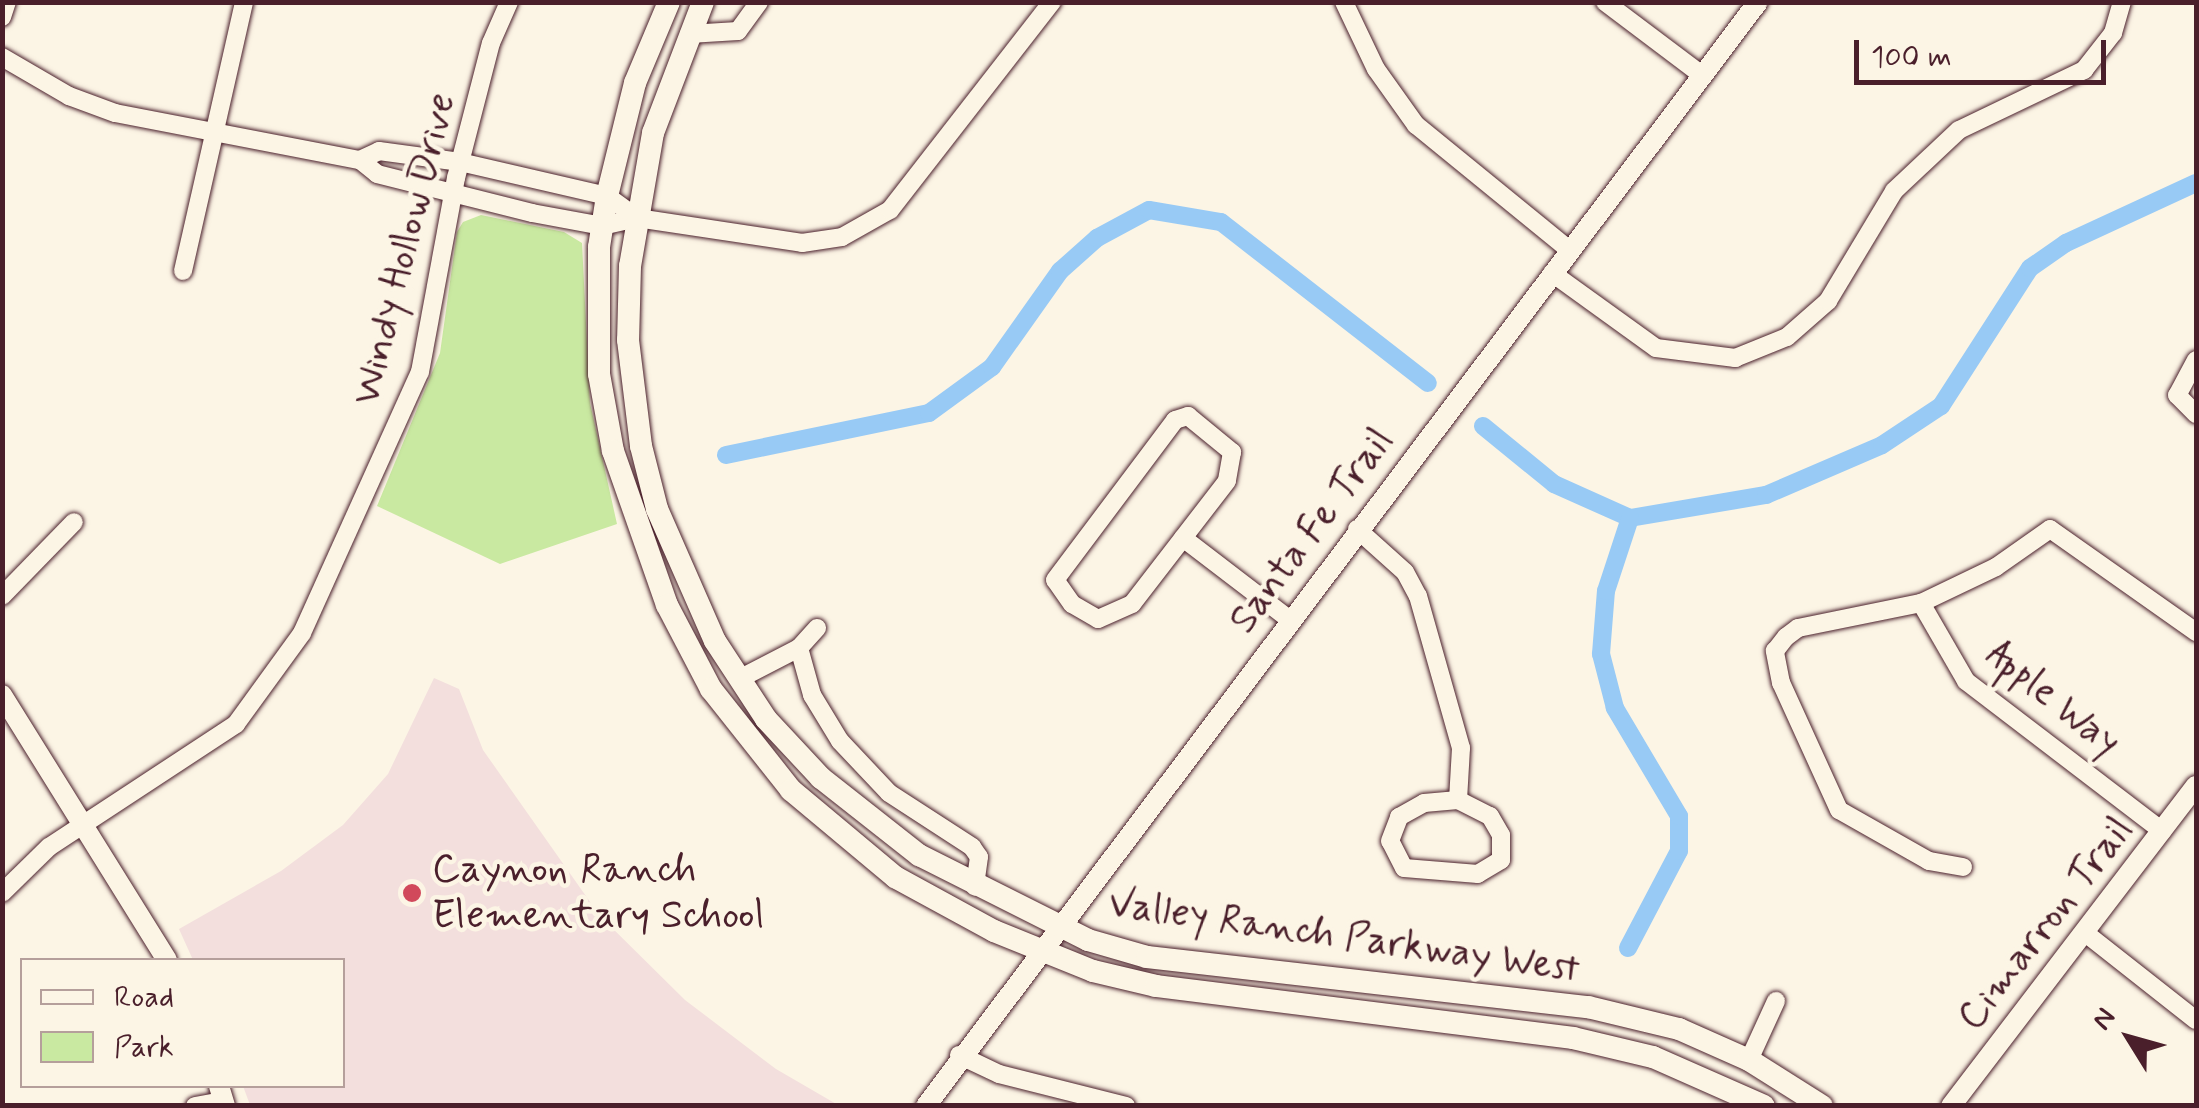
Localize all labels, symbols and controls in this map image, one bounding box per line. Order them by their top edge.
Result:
scale bar [1859,20,2112,82]
text: 100 m [1871,38,1952,77]
street label: Windy Hollow Drive [343,87,467,411]
street label: Santa Fe Trail [1222,422,1402,640]
street label: Apple Way [1973,628,2133,770]
street label: Cimarron Trail [1950,811,2142,1037]
place label: Caynon Ranch Elementary School [432,846,764,940]
street label: Valley Ranch Parkway West [1109,881,1579,993]
marker: Caynon Ranch Elementary School [401,882,423,904]
legend [20,958,345,1088]
text: Road [114,978,174,1017]
north arrow [2079,988,2179,1088]
text: N [2084,1001,2125,1038]
text: Park [114,1028,174,1067]

